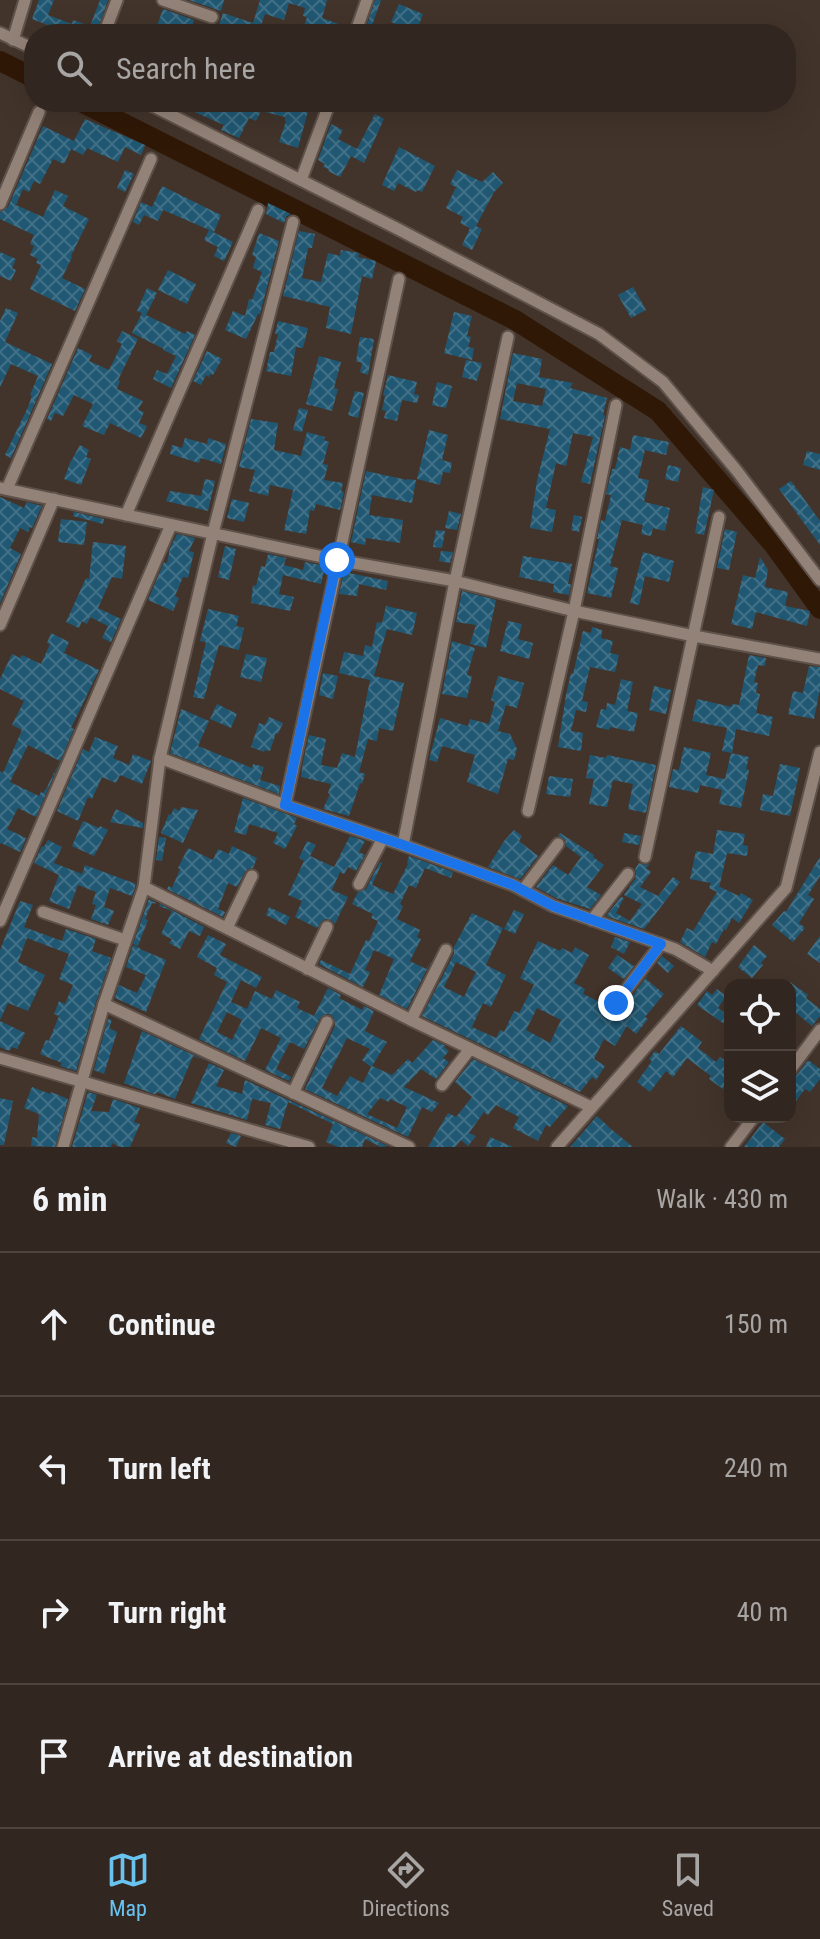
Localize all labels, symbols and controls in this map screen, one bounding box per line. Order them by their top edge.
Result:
search box [24,24,796,112]
icon: search [52,46,96,90]
text: Search here [116,51,256,86]
route start [319,542,355,578]
map controls [724,979,796,1123]
button: locate [724,979,796,1051]
route end [598,985,634,1021]
button: layers [724,1051,796,1123]
text: 6 min [32,1179,108,1219]
text: Walk · 430 m [656,1184,788,1214]
icon: ahead [32,1302,76,1346]
text: Continue [108,1307,215,1342]
text: 150 m [724,1309,788,1339]
icon: left [32,1446,76,1490]
text: Turn left [108,1451,211,1486]
text: 240 m [724,1453,788,1483]
icon: right [32,1590,76,1634]
text: Turn right [108,1595,226,1630]
text: 40 m [737,1597,788,1627]
icon: arrive [32,1734,76,1778]
text: Arrive at destination [108,1739,353,1774]
tab: Map [106,1848,150,1921]
tab: Directions [362,1848,450,1921]
tab: Saved [662,1848,714,1921]

